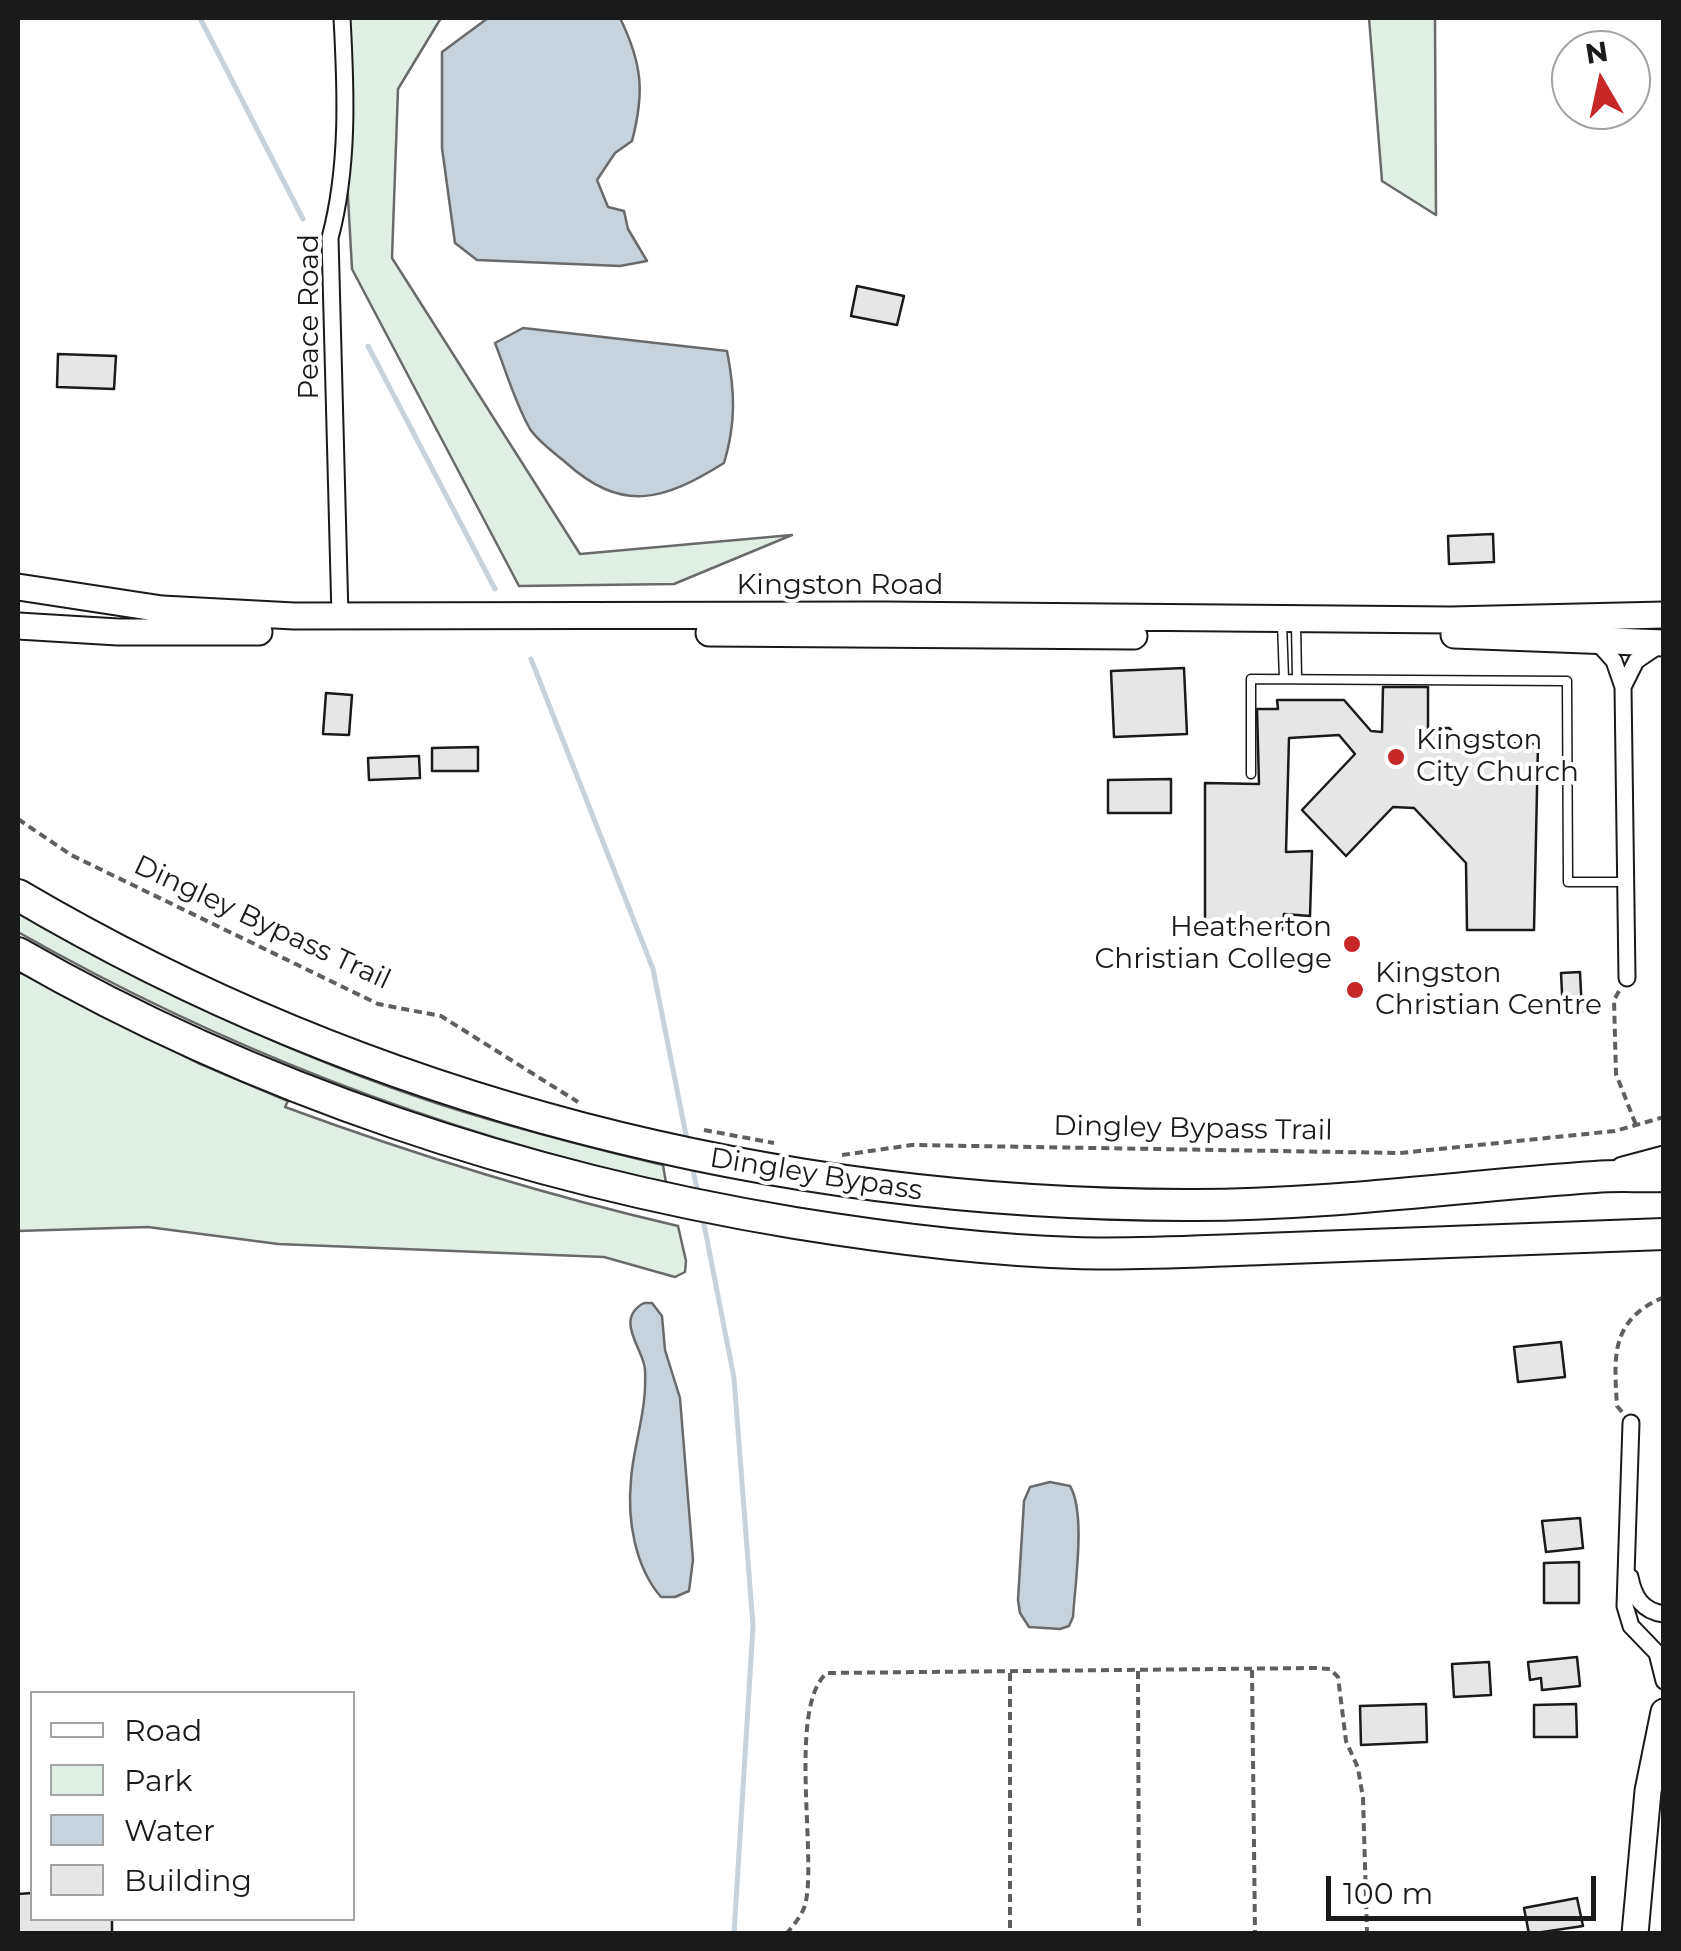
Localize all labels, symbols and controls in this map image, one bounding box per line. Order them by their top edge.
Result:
north arrow [1551,30,1651,130]
text: N [1583,34,1610,71]
street label: Peace Road [293,234,327,400]
street label: Kingston Road [736,569,944,603]
place label: Kingston City Church [1416,724,1579,790]
marker: Kingston City Church [1385,746,1407,768]
street label: Dingley Bypass Trail [128,849,396,997]
place label: Heatherton Christian College [1094,911,1332,977]
marker: Heatherton Christian College [1341,933,1363,955]
place label: Kingston Christian Centre [1375,957,1602,1023]
marker: Kingston Christian Centre [1344,979,1366,1001]
street label: Dingley Bypass Trail [1053,1110,1333,1148]
street label: Dingley Bypass [707,1142,925,1208]
legend [30,1691,355,1921]
text: Road [124,1712,202,1749]
text: Park [124,1762,193,1799]
text: Water [124,1812,215,1849]
scale bar [1331,1856,1601,1918]
text: Building [124,1862,252,1899]
text: 100 m [1343,1875,1433,1912]

